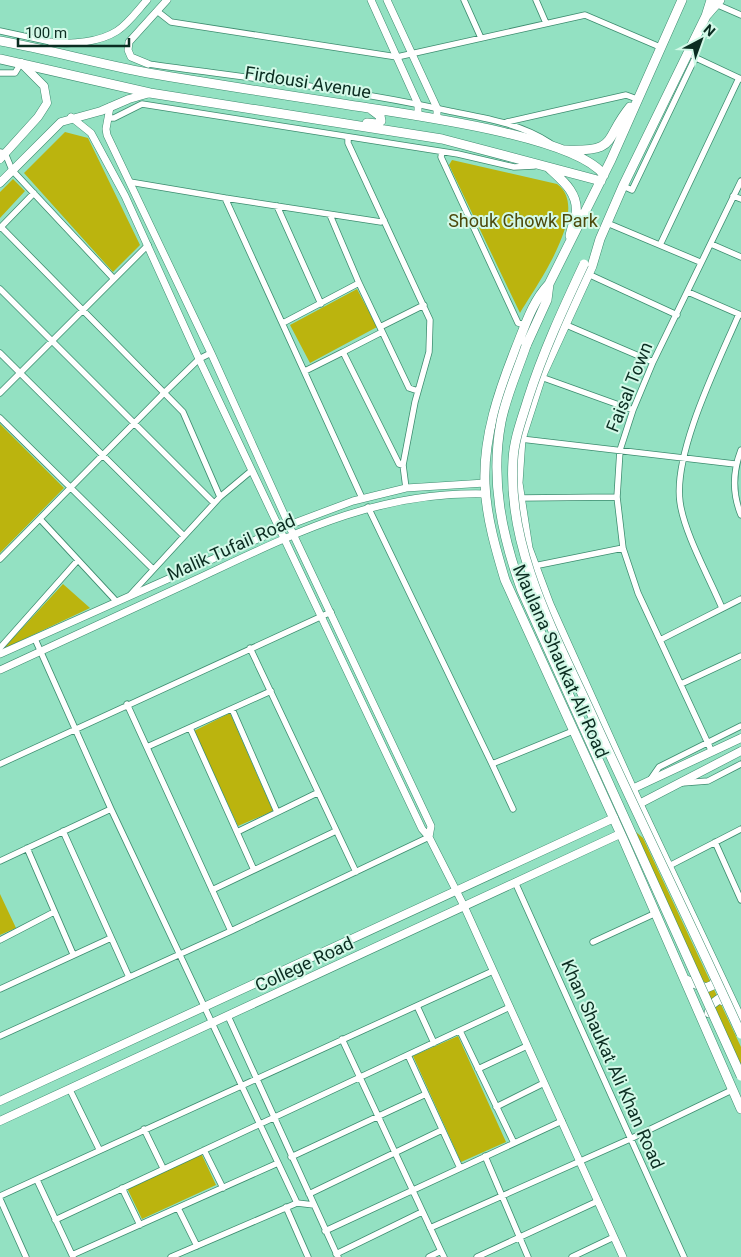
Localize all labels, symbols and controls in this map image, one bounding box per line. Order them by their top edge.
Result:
scale bar [18,15,129,47]
north arrow [676,15,726,65]
text: N [701,21,719,39]
text: 100 m [25,24,67,42]
street label: Firdousi Avenue [243,62,373,102]
park label: Shouk Chowk Park [448,210,599,231]
street label: Faisal Town [601,339,657,435]
street label: Malik Tufail Road [164,509,298,585]
street label: Maulana Shaukat Ali Road [509,561,613,761]
street label: College Road [252,932,356,996]
street label: Khan Shaukat Ali Khan Road [557,956,669,1172]

